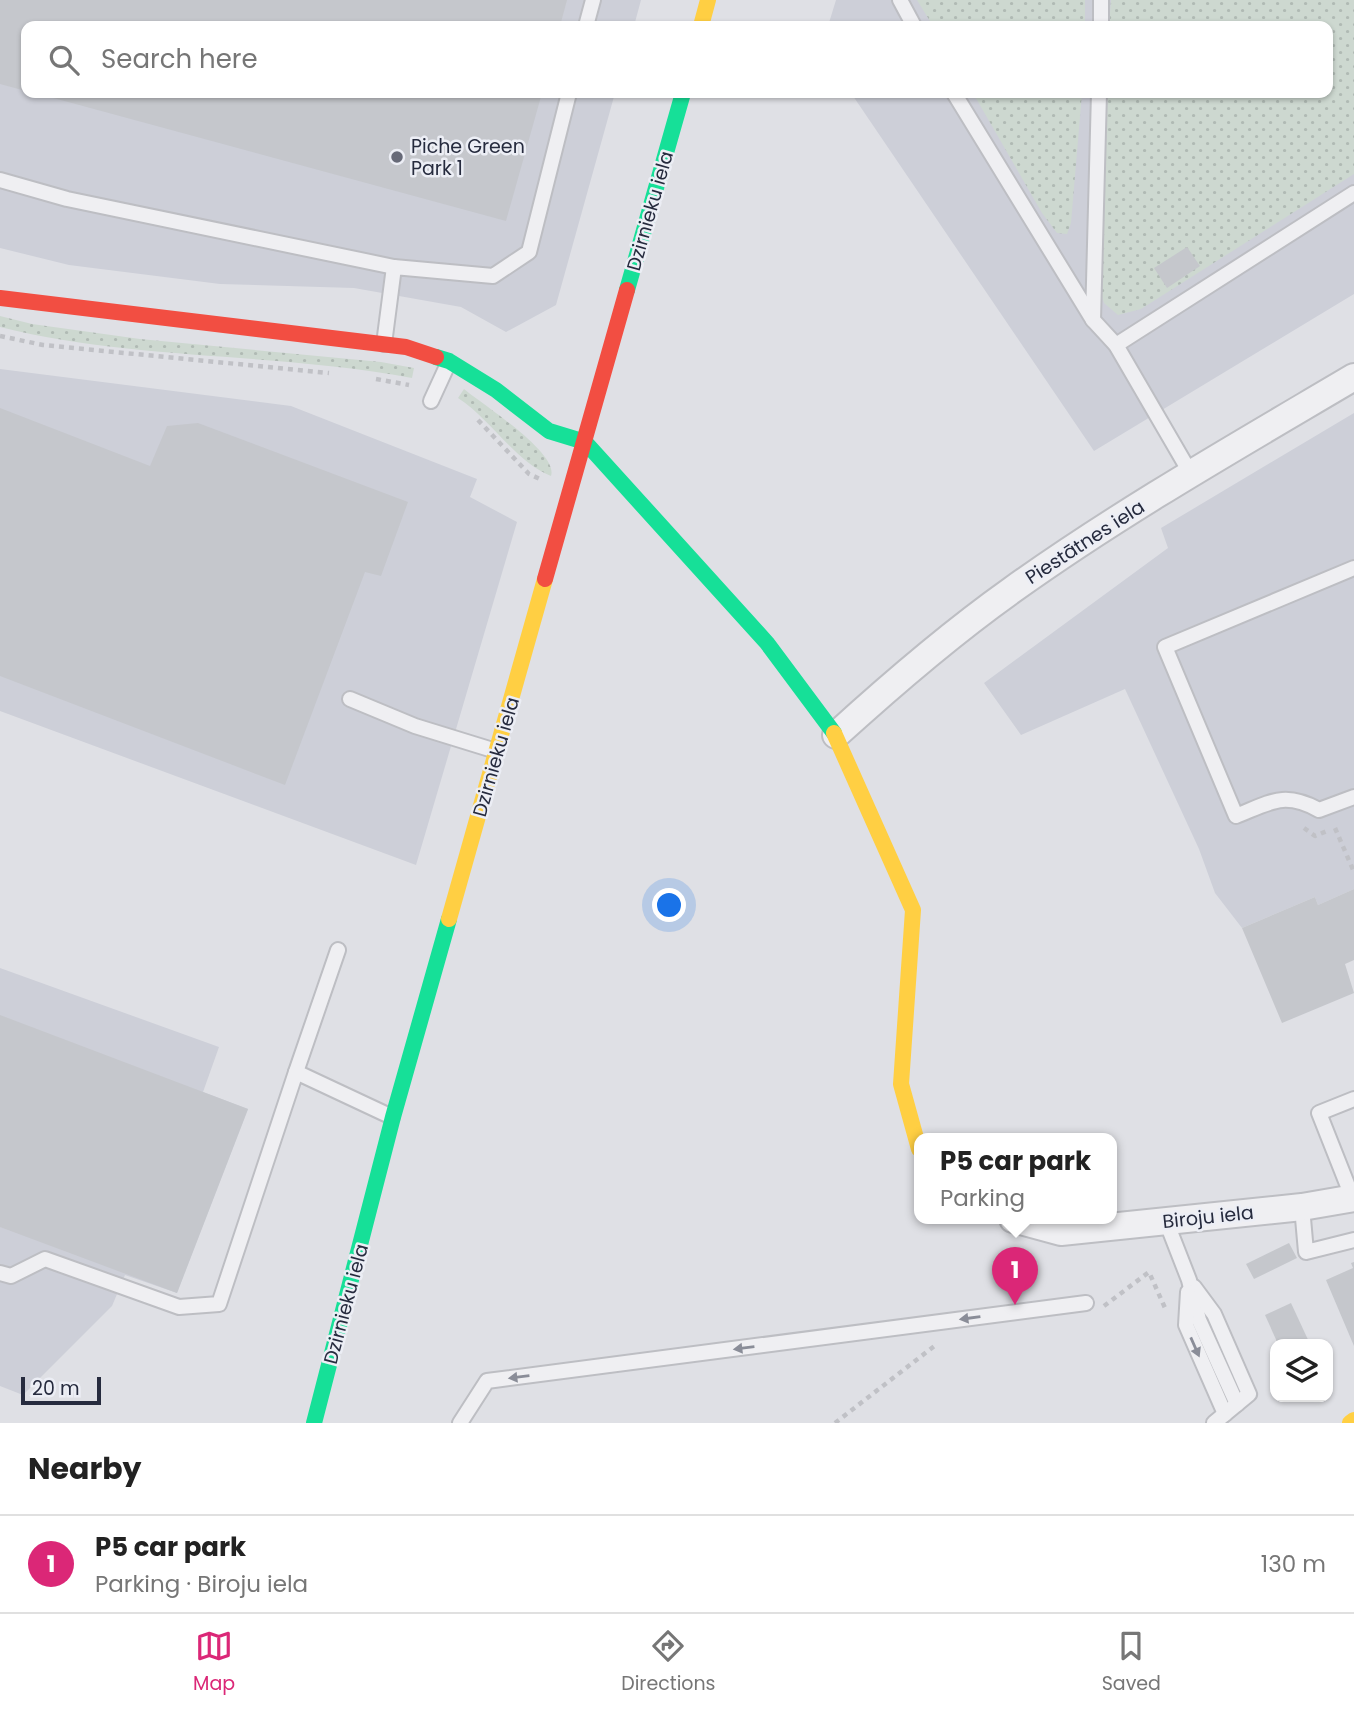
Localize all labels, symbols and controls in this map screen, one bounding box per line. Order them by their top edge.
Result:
search box [21,21,1333,98]
icon: search [45,41,83,79]
text: Search here [101,41,258,77]
place label: Piche Green Park 1 [411,133,525,182]
street label: Dzirnieku iela [620,148,680,274]
marker: Piche Green Park 1 [389,149,405,165]
street label: Piestātnes iela [1020,493,1150,591]
street label: Dzirnieku iela [466,694,526,820]
your location [652,888,686,922]
popup [914,1133,1117,1224]
text: P5 car park [940,1143,1091,1179]
text: Parking [940,1182,1025,1214]
street label: Biroju iela [1161,1199,1255,1235]
street label: Dzirnieku iela [317,1241,375,1367]
pin: 1 [992,1247,1038,1305]
one-way arrow [959,1313,981,1324]
one-way arrow [1190,1336,1201,1357]
map controls [1270,1339,1333,1402]
button: layers [1270,1339,1333,1402]
one-way arrow [733,1342,755,1353]
one-way arrow [507,1372,529,1383]
scale bar [21,1374,102,1406]
text: 20 m [32,1375,80,1402]
text: Nearby [28,1447,142,1490]
text: P5 car park [95,1529,246,1565]
text: 1 [47,1548,55,1580]
text: 130 m [1261,1548,1326,1580]
text: Parking · Biroju iela [95,1568,308,1600]
tab: Map [193,1627,235,1698]
tab: Directions [621,1627,716,1698]
tab: Saved [1102,1627,1161,1698]

